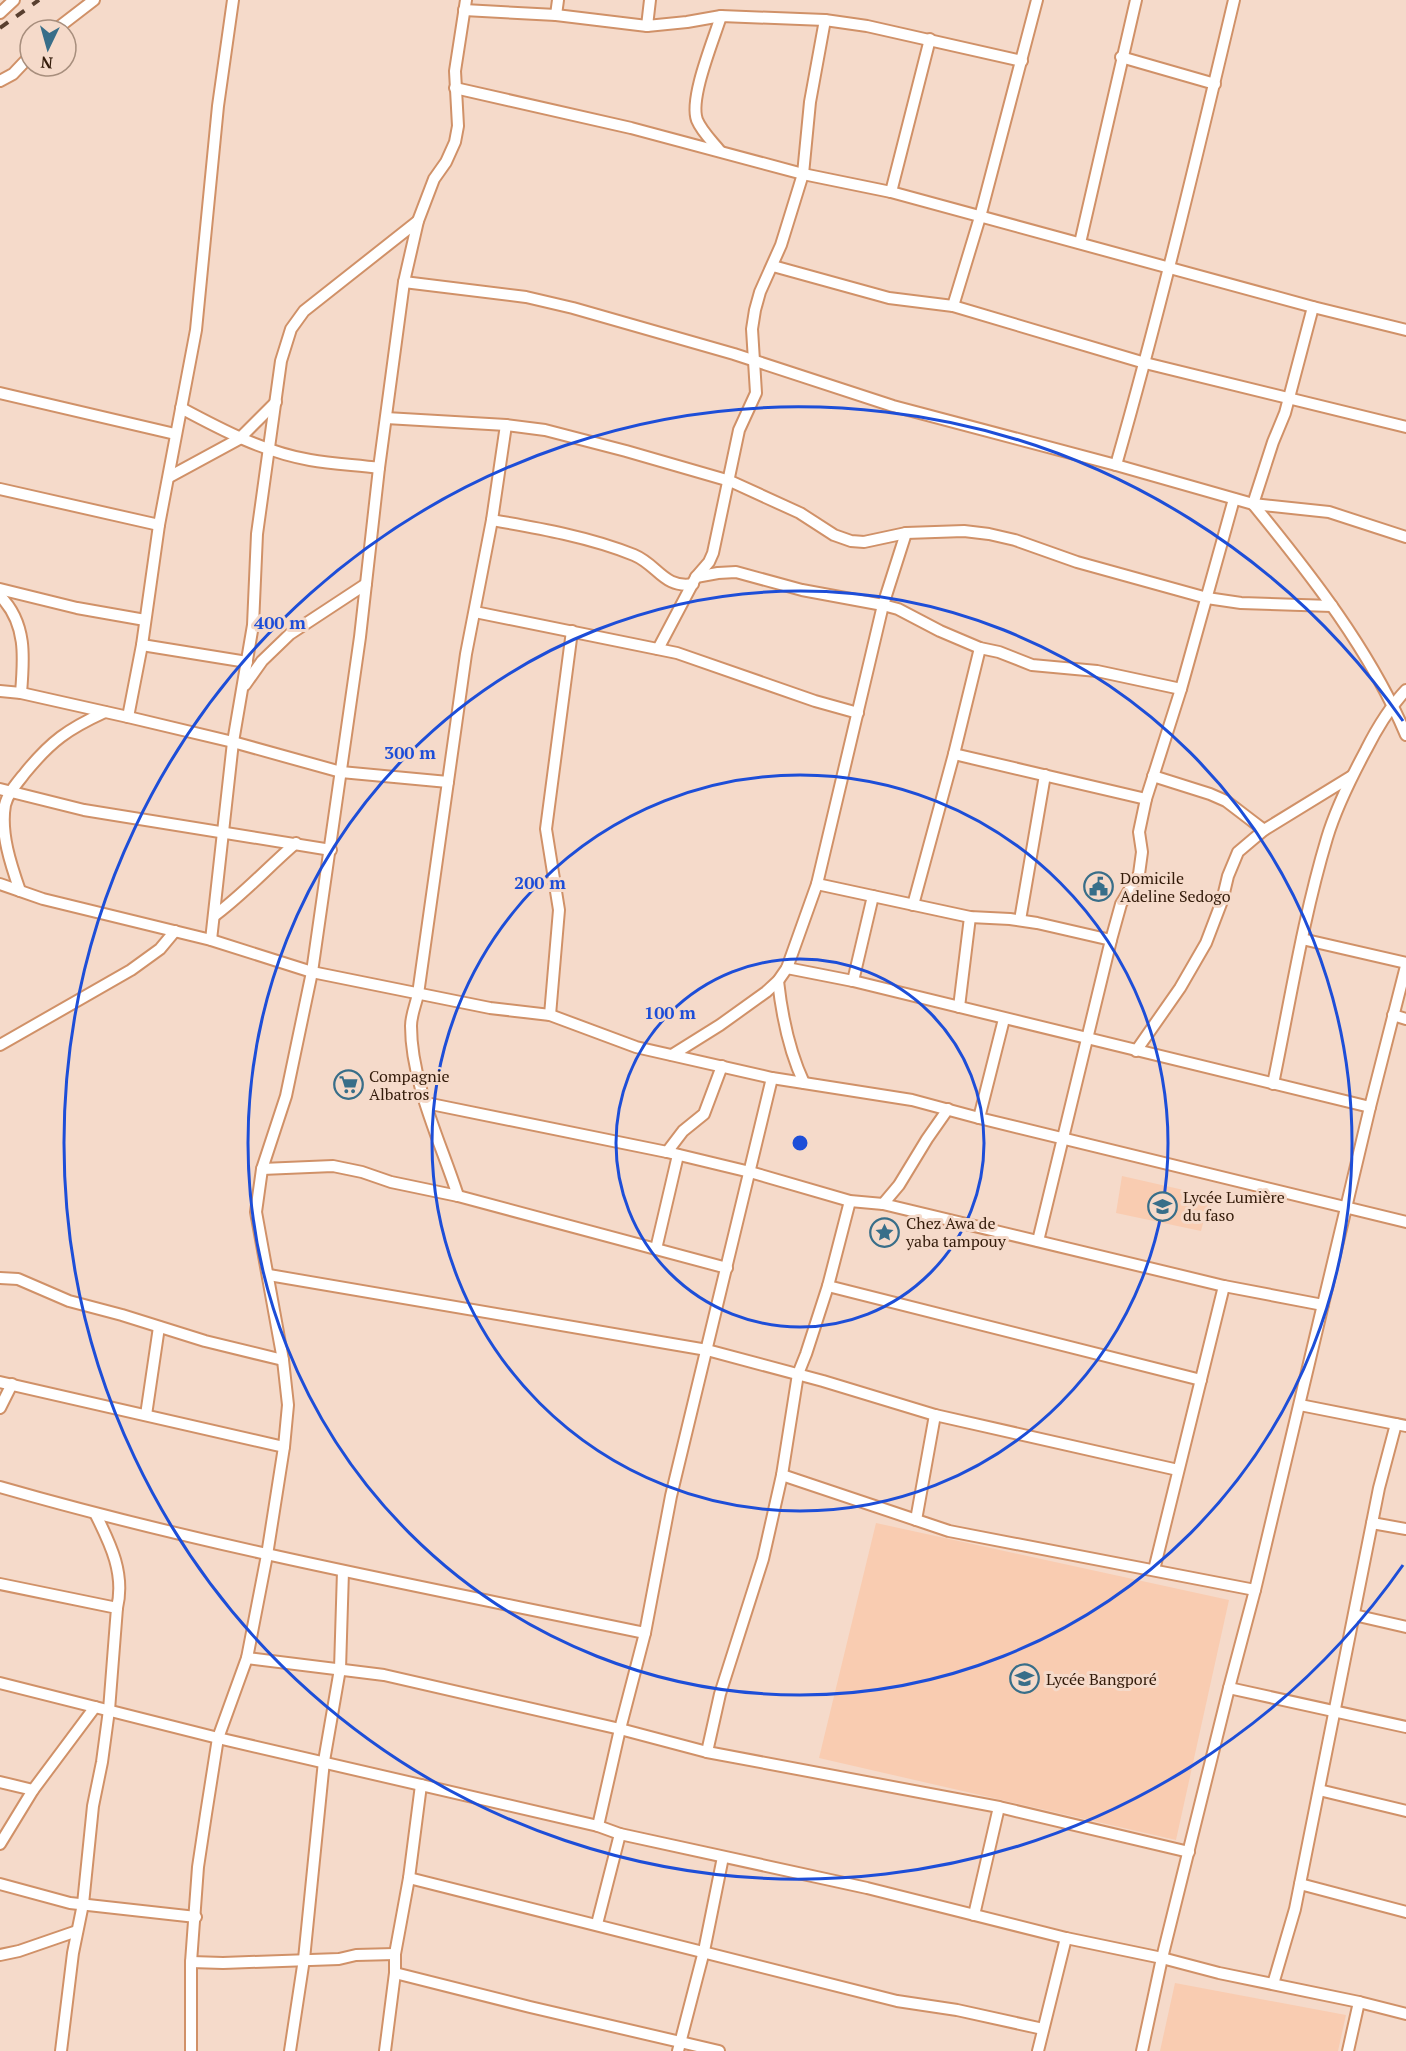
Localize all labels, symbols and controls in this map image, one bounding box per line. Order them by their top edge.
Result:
north arrow [18,18,78,78]
text: N [40,51,54,74]
text: 400 m [254,610,306,634]
text: 300 m [384,740,436,764]
place label: Domicile Adeline Sedogo [1120,867,1231,907]
text: 200 m [514,870,566,894]
public building icon: Domicile Adeline Sedogo [1083,871,1115,903]
text: 100 m [644,1000,696,1024]
place label: Compagnie Albatros [369,1065,450,1105]
supermarket icon: Compagnie Albatros [332,1069,364,1101]
centre of rings [790,1133,810,1153]
place label: Lycée Lumière du faso [1183,1186,1285,1226]
school or university icon: Lycée Lumière du faso [1146,1190,1178,1222]
place label: Chez Awa de yaba tampouy [905,1212,1007,1252]
place icon: Chez Awa de yaba tampouy [869,1216,901,1248]
school or university icon: Lycée Bangporé [1009,1663,1041,1695]
place label: Lycée Bangporé [1046,1668,1157,1690]

